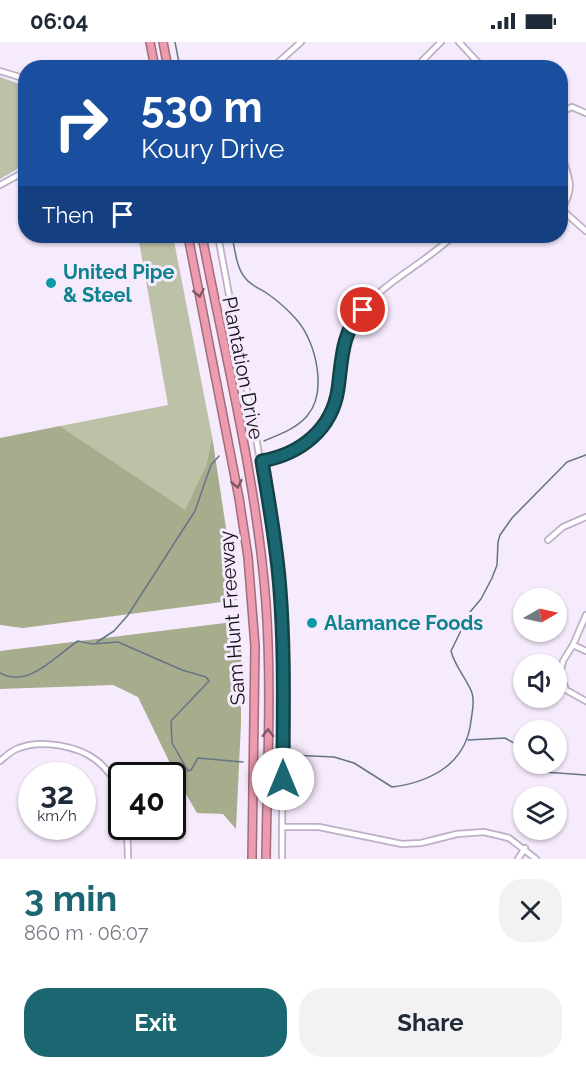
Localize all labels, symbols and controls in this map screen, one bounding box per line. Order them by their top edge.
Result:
text: 06:04 [30,8,88,34]
text: 530 m [141,83,263,132]
icon: right [42,84,120,162]
text: Koury Drive [141,133,284,164]
icon: arrive [106,198,139,231]
text: Then [42,202,94,228]
place label: United Pipe & Steel [63,260,174,307]
marker: United Pipe & Steel [44,276,58,290]
pin [337,284,388,335]
one-way arrow [192,288,205,298]
icon: arrive [346,293,379,326]
street label: Plantation Drive [217,294,269,442]
one-way arrow [230,479,243,489]
street label: Sam Hunt Freeway [214,530,250,706]
north arrow [513,588,567,642]
map controls [513,588,567,840]
place label: Alamance Foods [324,611,483,635]
marker: Alamance Foods [305,616,319,630]
button: sound [513,654,567,708]
button: search [513,720,567,774]
one-way arrow [261,728,274,737]
position arrow [251,747,315,811]
speed limit sign: 40 [108,762,186,840]
text: 32 [40,776,74,811]
button: layers [513,786,567,840]
text: km/h [37,807,77,825]
text: 3 min [24,877,117,919]
button: close [499,879,562,942]
text: 860 m · 06:07 [24,921,148,945]
button: Exit [24,988,287,1057]
button: Share [299,988,562,1057]

